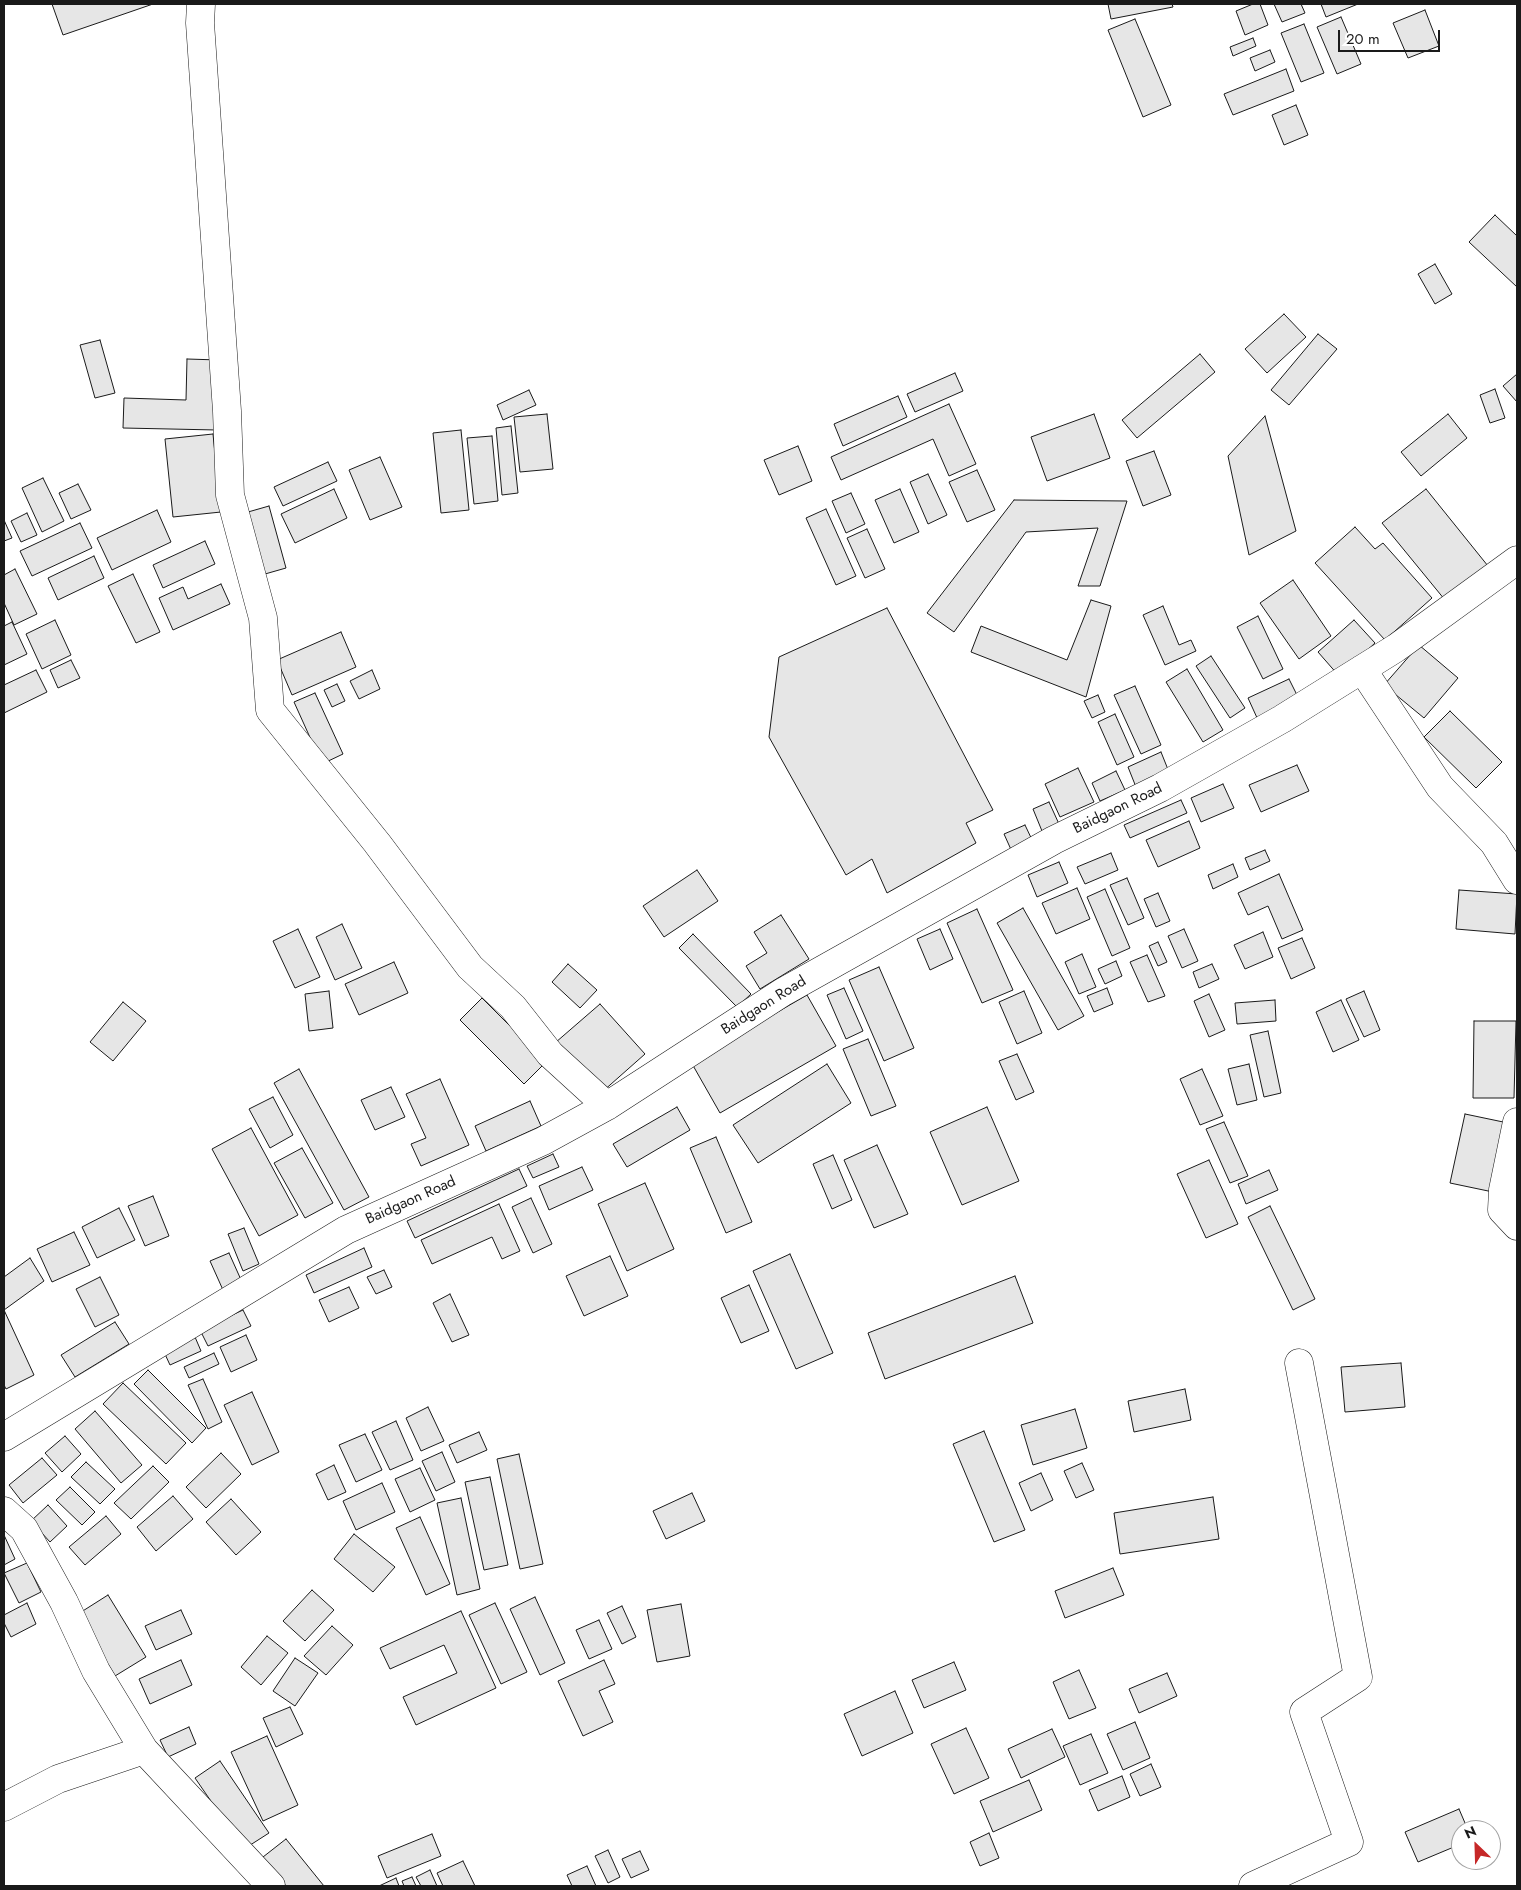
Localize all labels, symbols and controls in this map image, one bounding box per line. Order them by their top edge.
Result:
scale bar [1341,20,1444,52]
text: 20 m [1346,28,1380,50]
street label: Baidgaon Road [1071,780,1165,838]
street label: Baidgaon Road [718,973,810,1039]
street label: Baidgaon Road [363,1173,459,1229]
north arrow [1451,1820,1501,1870]
text: N [1461,1821,1479,1844]

